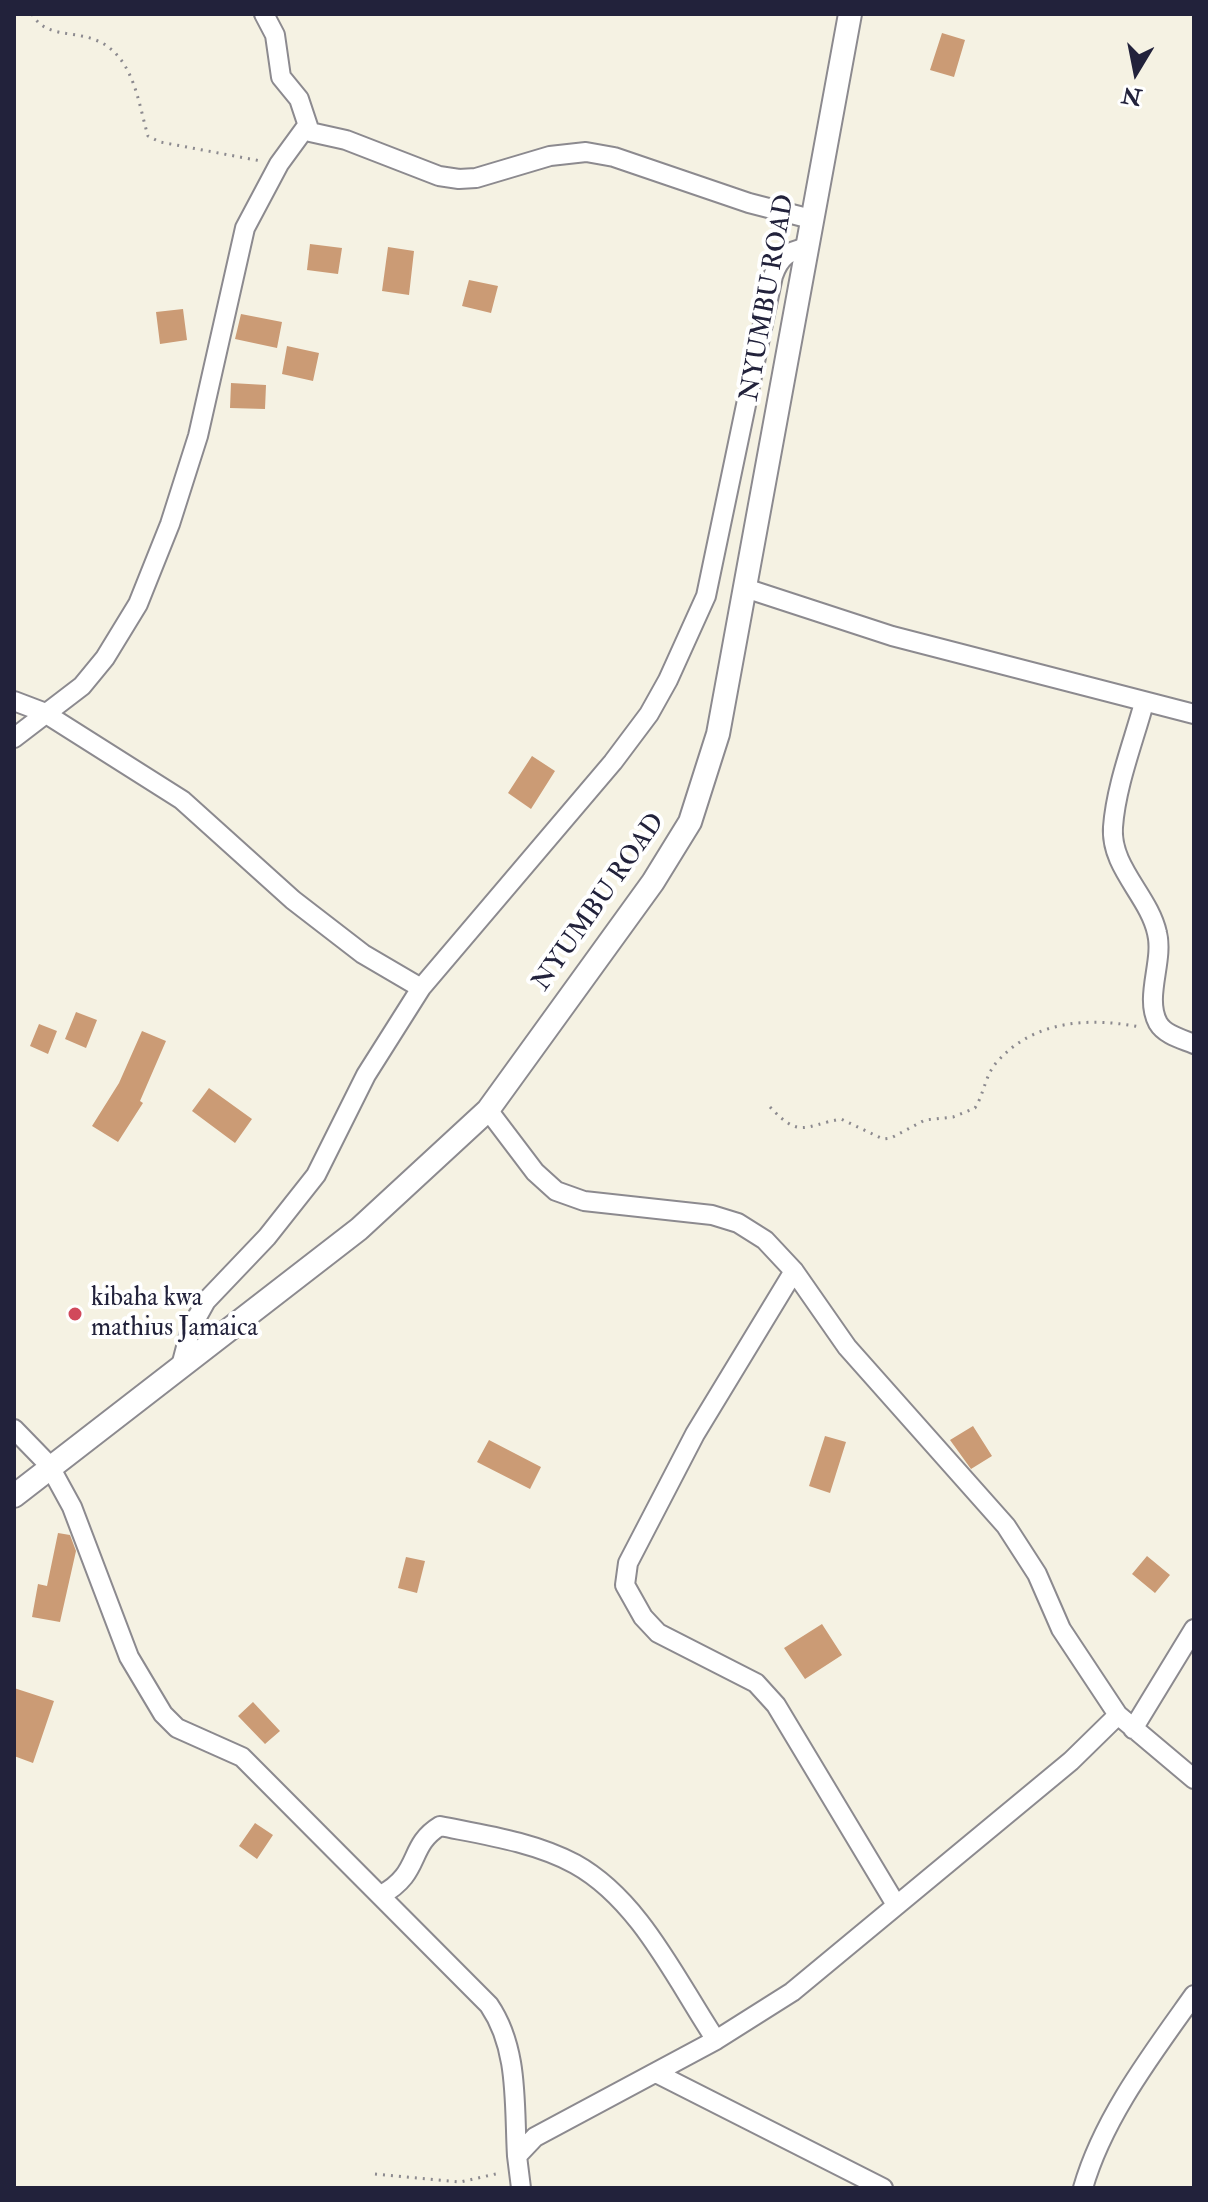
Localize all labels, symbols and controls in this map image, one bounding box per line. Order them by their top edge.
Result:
north arrow [1096,32,1176,112]
text: N [1120,80,1144,111]
street label: NYUMBU ROAD [735,192,803,404]
street label: NYUMBU ROAD [527,808,673,998]
place label: kibaha kwa mathius Jamaica [91,1283,258,1344]
marker: kibaha kwa mathius Jamaica [66,1305,84,1323]

